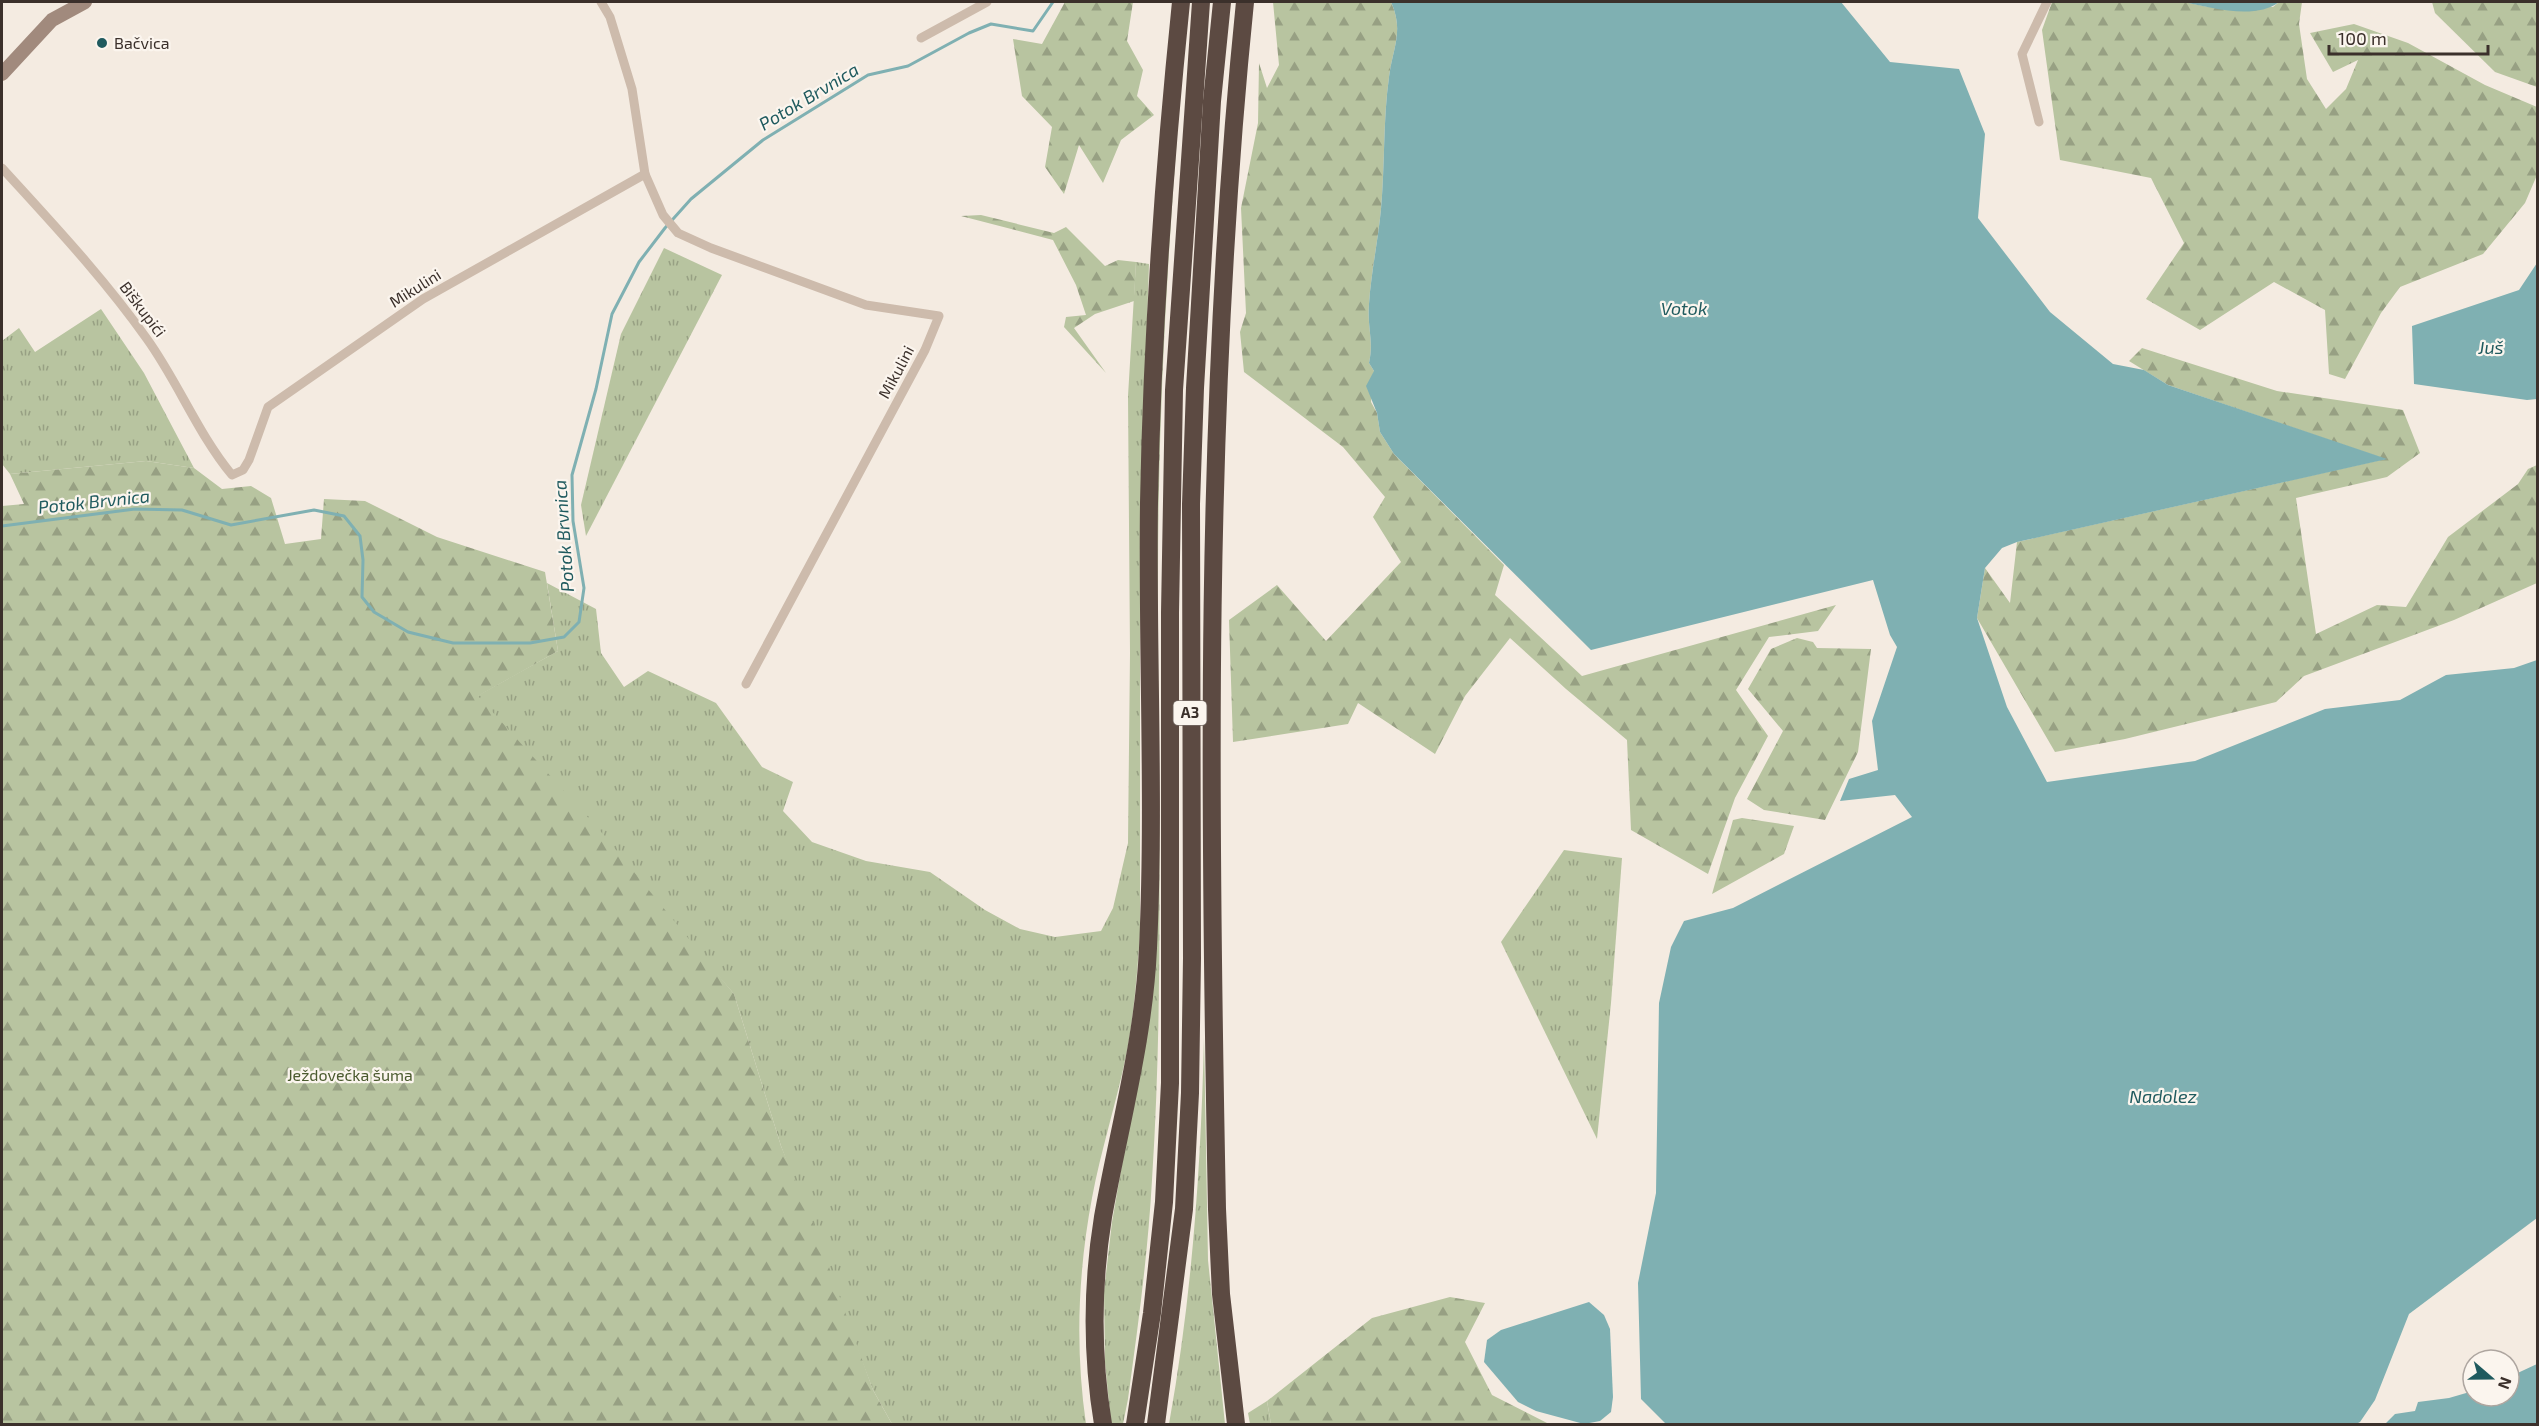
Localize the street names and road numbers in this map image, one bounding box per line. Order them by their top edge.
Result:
street label: Mikulini [385,264,444,311]
street label: Biškupići [116,277,170,340]
street label: Mikulini [874,342,917,401]
road number: A3 [1174,701,1206,725]

